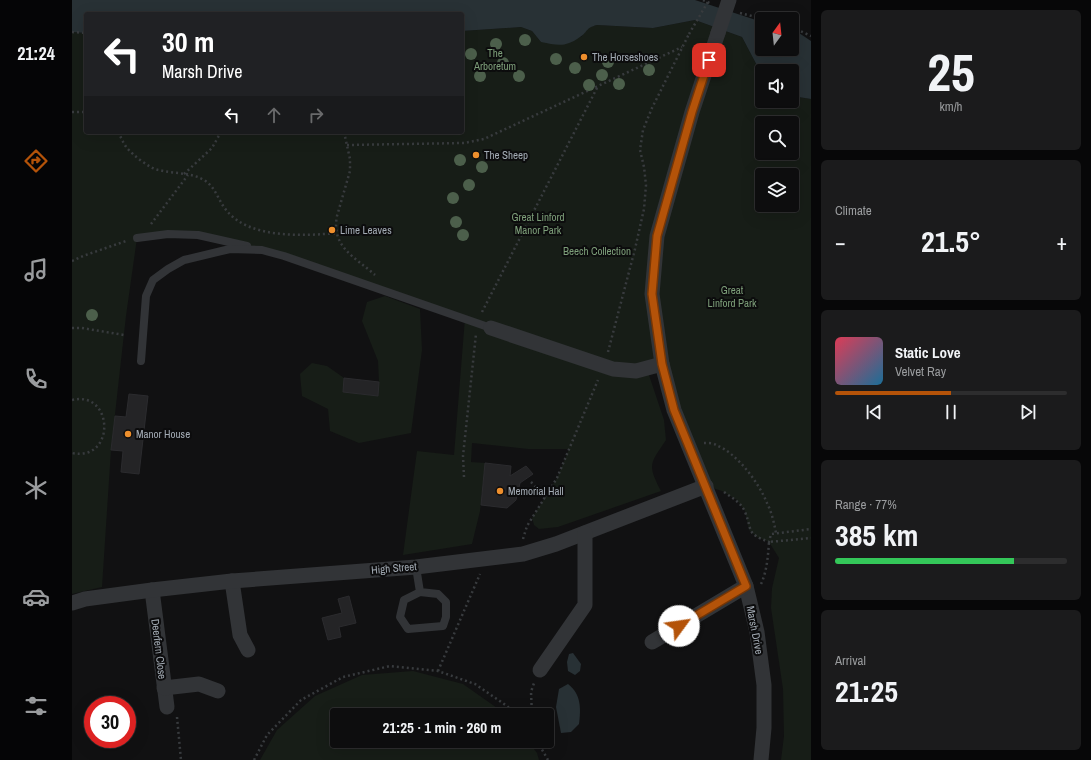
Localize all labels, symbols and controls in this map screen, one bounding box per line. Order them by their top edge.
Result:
north arrow [755,12,799,56]
map controls [755,12,799,212]
text: 30 m [162,23,214,61]
icon: left [96,28,148,80]
text: 25 [927,37,975,107]
text: 21:24 [17,41,55,66]
pin [692,43,726,77]
park label: The Arboretum [473,46,516,73]
icon: arrive [698,49,720,71]
place label: The Horseshoes [592,50,659,64]
marker: The Horseshoes [579,52,589,62]
text: Marsh Drive [162,59,242,84]
button: sound [755,64,799,108]
text: km/h [939,98,963,115]
icon: left [221,104,243,126]
icon: ahead [263,104,285,126]
icon: right [305,104,327,126]
button: search [755,116,799,160]
icon: directions [22,147,50,175]
place label: The Sheep [484,148,528,162]
marker: The Sheep [471,150,481,160]
button: layers [755,168,799,212]
text: Climate [835,202,872,219]
park label: Great Linford Manor Park [511,210,565,237]
text: 21.5° [921,221,981,261]
place label: Lime Leaves [340,223,392,237]
marker: Lime Leaves [327,225,337,235]
text: − [835,227,846,257]
text: + [1056,227,1067,257]
park label: Beech Collection [563,244,631,258]
icon: music [22,256,50,284]
park label: Great Linford Park [707,283,757,310]
text: Static Love [895,342,961,363]
text: Velvet Ray [895,363,946,380]
icon: phone [22,365,50,393]
icon: previous [863,401,885,423]
icon: pause [940,401,962,423]
icon: next [1017,401,1039,423]
place label: Manor House [136,427,190,441]
marker: Manor House [123,429,133,439]
icon: climate [22,474,50,502]
place label: Memorial Hall [508,484,564,498]
marker: Memorial Hall [495,486,505,496]
text: Range · 77% [835,496,897,513]
text: 385 km [835,515,918,555]
street label: High Street [371,559,418,577]
icon: car [22,583,50,611]
position arrow [658,605,700,647]
street label: Marsh Drive [743,605,767,655]
street label: Deerfern Close [148,618,170,680]
text: Arrival [835,652,866,669]
text: 21:25 [835,671,898,711]
icon: filters [22,692,50,720]
speed limit sign: 30 [84,696,136,748]
text: 21:25 · 1 min · 260 m [383,717,501,738]

